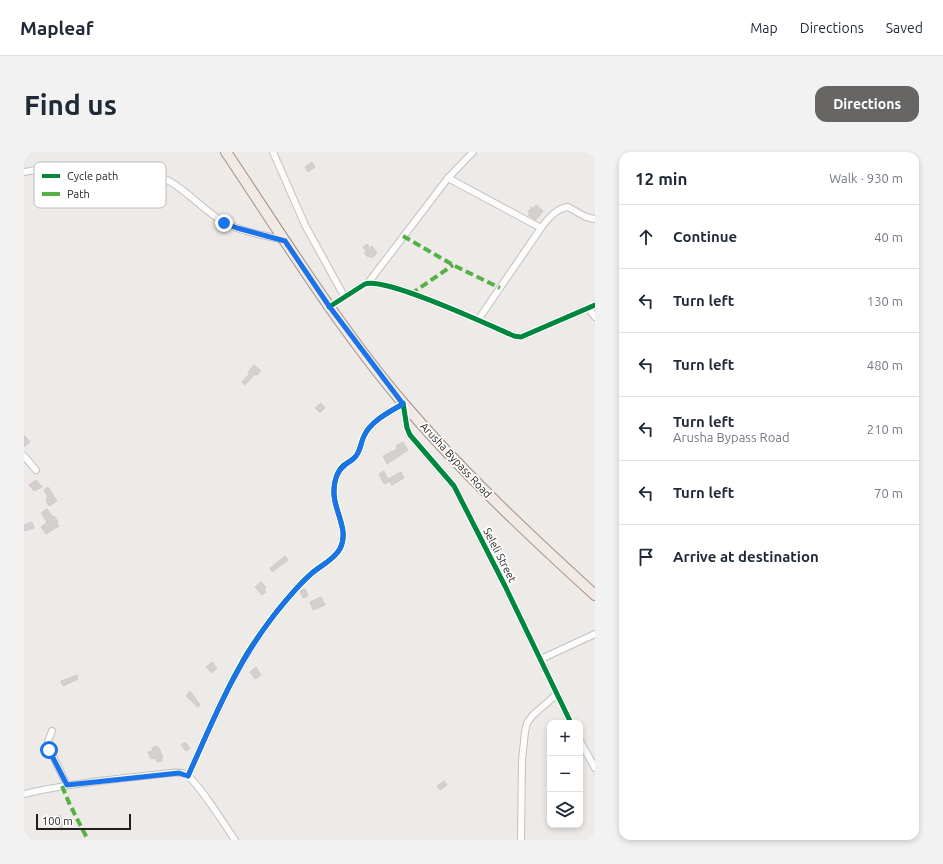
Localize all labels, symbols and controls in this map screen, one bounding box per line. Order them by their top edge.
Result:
text: Mapleaf [20,17,93,39]
text: Map [750,20,778,36]
text: Directions [800,20,864,36]
text: Saved [886,20,923,36]
button: Directions [815,86,919,122]
text: Find us [24,89,117,120]
legend [34,162,166,208]
text: 12 min [635,169,688,188]
text: Cycle path [67,170,118,182]
text: Walk · 930 m [829,171,903,185]
text: Path [67,188,90,200]
route end [215,214,233,232]
icon: ahead [635,226,657,248]
text: Continue [673,228,737,245]
text: 40 m [874,230,903,244]
icon: left [635,290,657,312]
text: Turn left [673,292,734,309]
text: 130 m [867,294,903,308]
icon: left [635,354,657,376]
text: Turn left [673,356,734,373]
text: 480 m [867,358,903,372]
text: Turn left [673,413,734,430]
icon: left [635,418,657,440]
street label: Arusha Bypass Road [418,420,494,500]
text: 210 m [867,422,903,436]
text: Arusha Bypass Road [673,430,790,444]
icon: left [635,482,657,504]
text: Turn left [673,484,734,501]
text: 70 m [874,486,903,500]
street label: Seleli Street [481,526,519,585]
icon: arrive [635,546,657,568]
text: Arrive at destination [673,548,819,565]
map controls [547,720,583,828]
button: + [547,720,583,756]
route start [40,741,58,759]
button: − [547,756,583,792]
button: layers [547,792,583,828]
scale bar [36,812,131,831]
text: 100 m [42,815,73,827]

